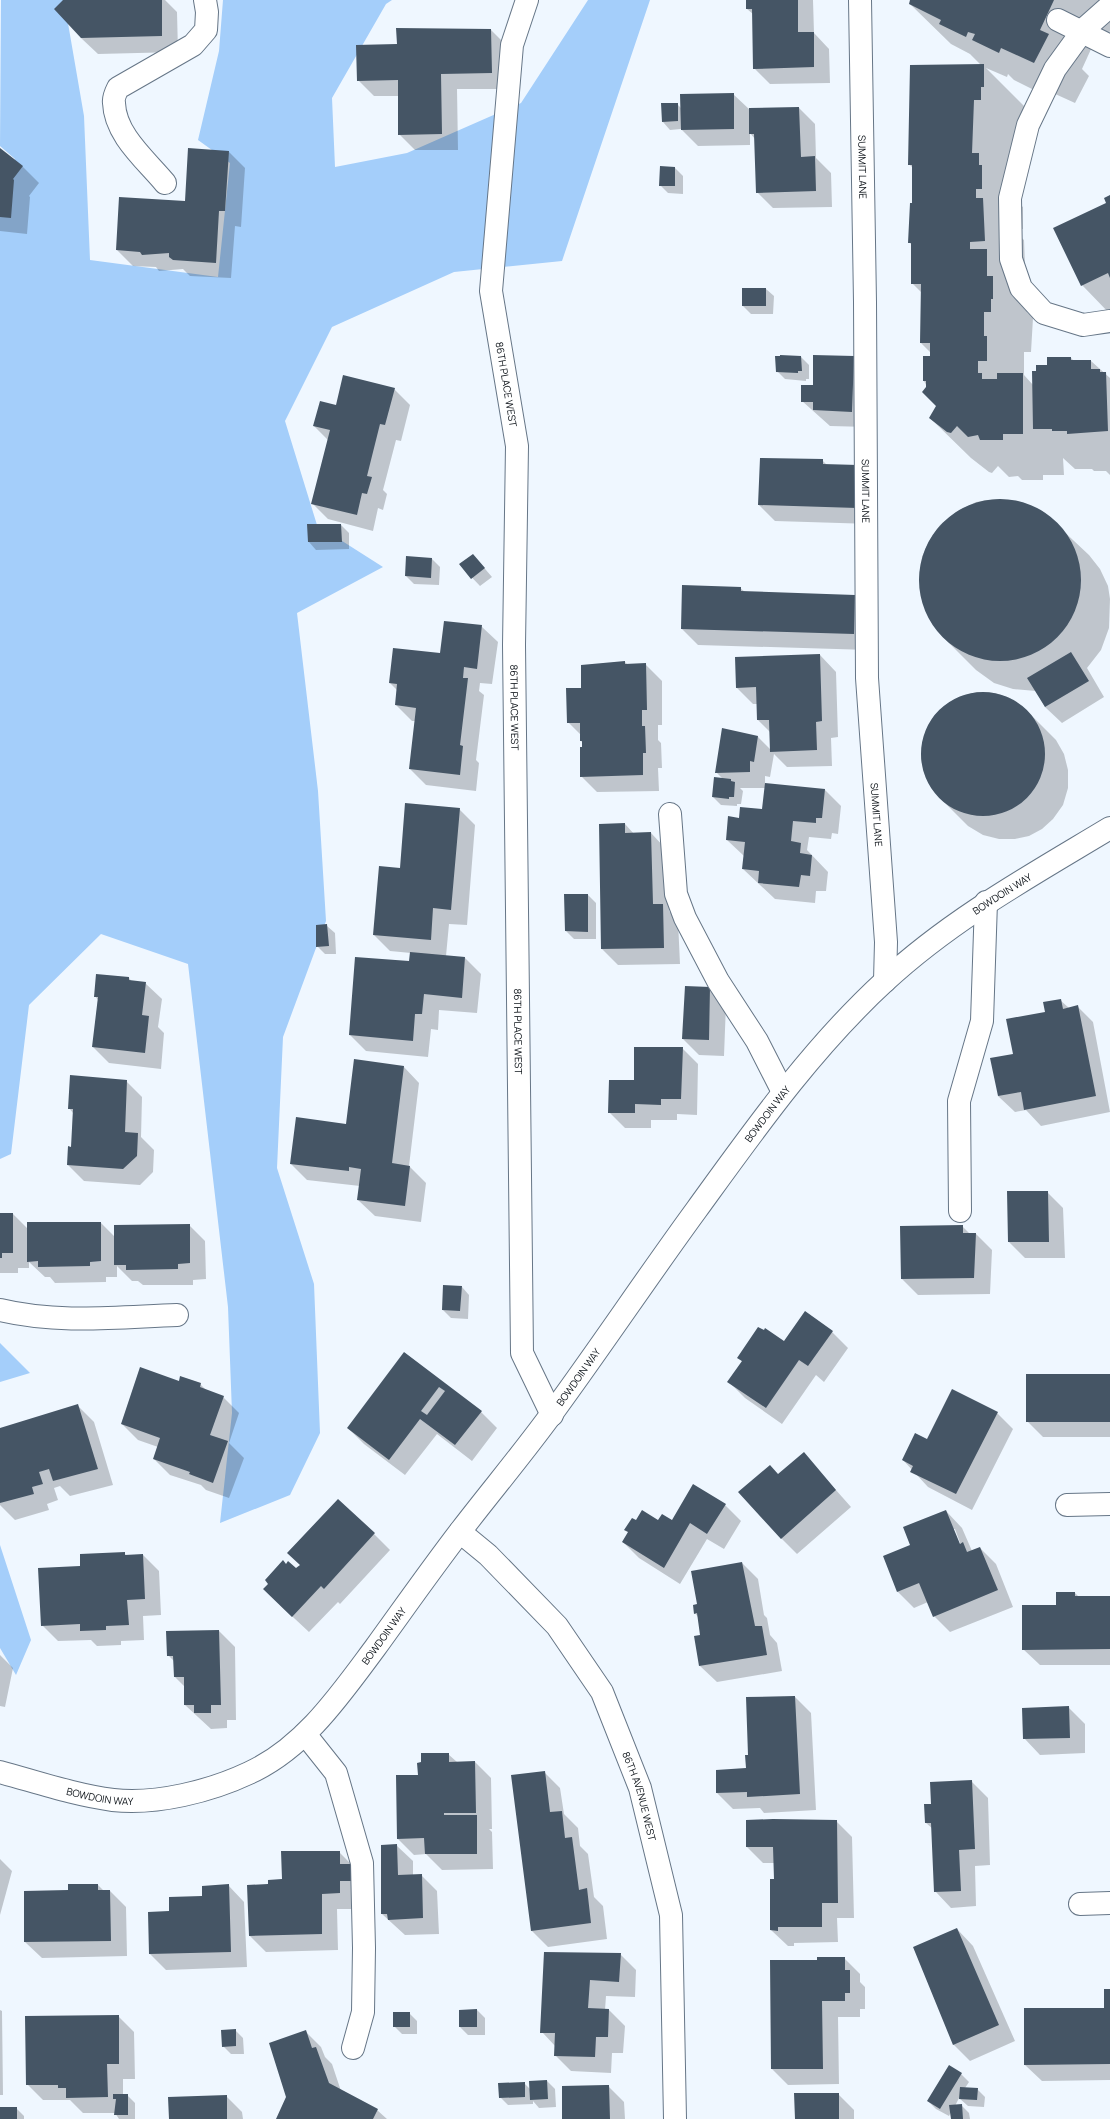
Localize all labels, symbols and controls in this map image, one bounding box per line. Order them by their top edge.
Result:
street label: SUMMIT LANE [855,135,870,199]
street label: 86TH PLACE WEST [493,341,521,428]
street label: SUMMIT LANE [859,459,873,523]
street label: 86TH PLACE WEST [507,664,522,751]
street label: SUMMIT LANE [868,782,886,847]
street label: BOWDOIN WAY [970,869,1035,918]
street label: 86TH PLACE WEST [511,988,526,1075]
street label: BOWDOIN WAY [741,1082,794,1145]
street label: BOWDOIN WAY [553,1345,604,1409]
street label: BOWDOIN WAY [358,1604,409,1667]
street label: 86TH AVENUE WEST [619,1749,660,1842]
street label: BOWDOIN WAY [65,1784,134,1808]

